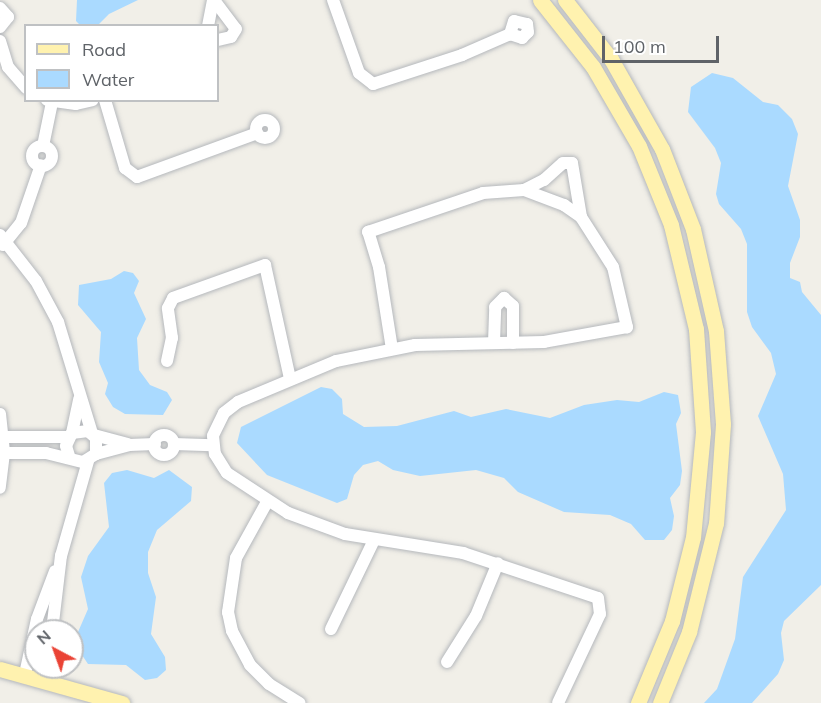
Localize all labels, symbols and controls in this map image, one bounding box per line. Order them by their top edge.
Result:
legend [24,24,219,102]
scale bar [605,24,722,62]
text: 100 m [613,35,666,58]
text: Road [82,38,126,61]
text: Water [82,68,134,91]
north arrow [24,619,84,679]
text: N [32,625,55,648]

